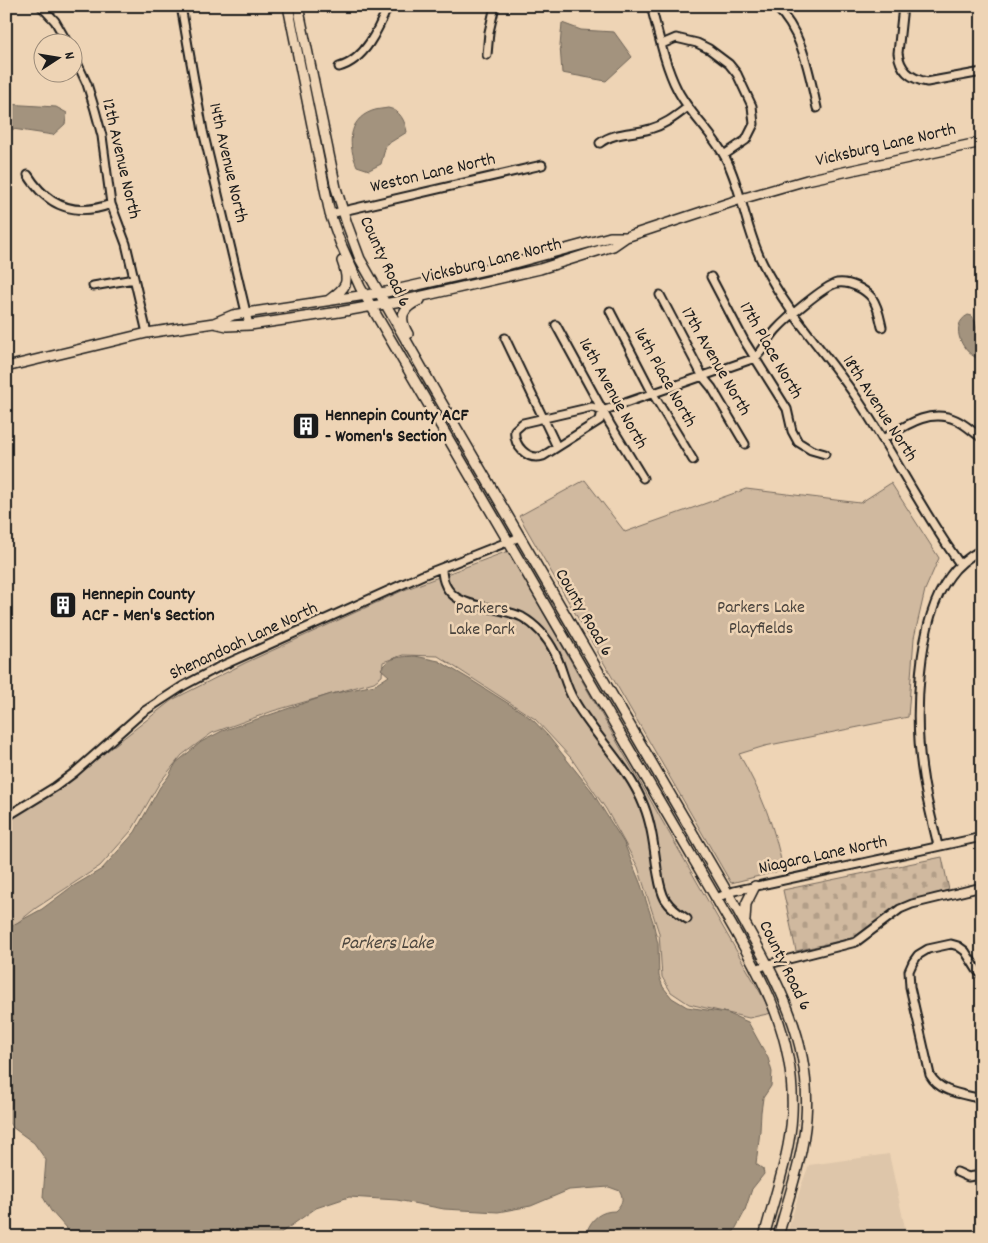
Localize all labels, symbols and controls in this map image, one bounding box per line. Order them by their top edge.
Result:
north arrow [32,32,82,82]
text: N [58,50,79,61]
street label: 12th Avenue North [94,96,146,222]
street label: 14th Avenue North [201,101,253,225]
street label: Vicksburg Lane North [814,118,958,174]
street label: Weston Lane North [368,147,498,201]
street label: County Road 6 [352,212,416,312]
street label: Vicksburg Lane North [420,233,564,291]
street label: 17th Place North [732,298,808,404]
street label: 17th Avenue North [674,303,756,421]
street label: 16th Place North [626,324,702,432]
street label: 16th Avenue North [571,334,653,454]
street label: 18th Avenue North [835,351,923,467]
place label: Hennepin County ACF - Women's Section [325,404,469,450]
building icon: Hennepin County ACF - Women's Section [291,411,321,441]
street label: County Road 6 [548,564,618,662]
place label: Hennepin County ACF - Men's Section [82,583,215,629]
building icon: Hennepin County ACF - Men's Section [48,590,78,620]
park label: Parkers Lake Playfields [717,596,805,642]
street label: Shenandoah Lane North [166,597,322,687]
park label: Parkers Lake Park [449,597,515,643]
street label: Niagara Lane North [756,830,890,882]
street label: County Road 6 [751,917,817,1015]
water label: Parkers Lake [341,931,435,958]

